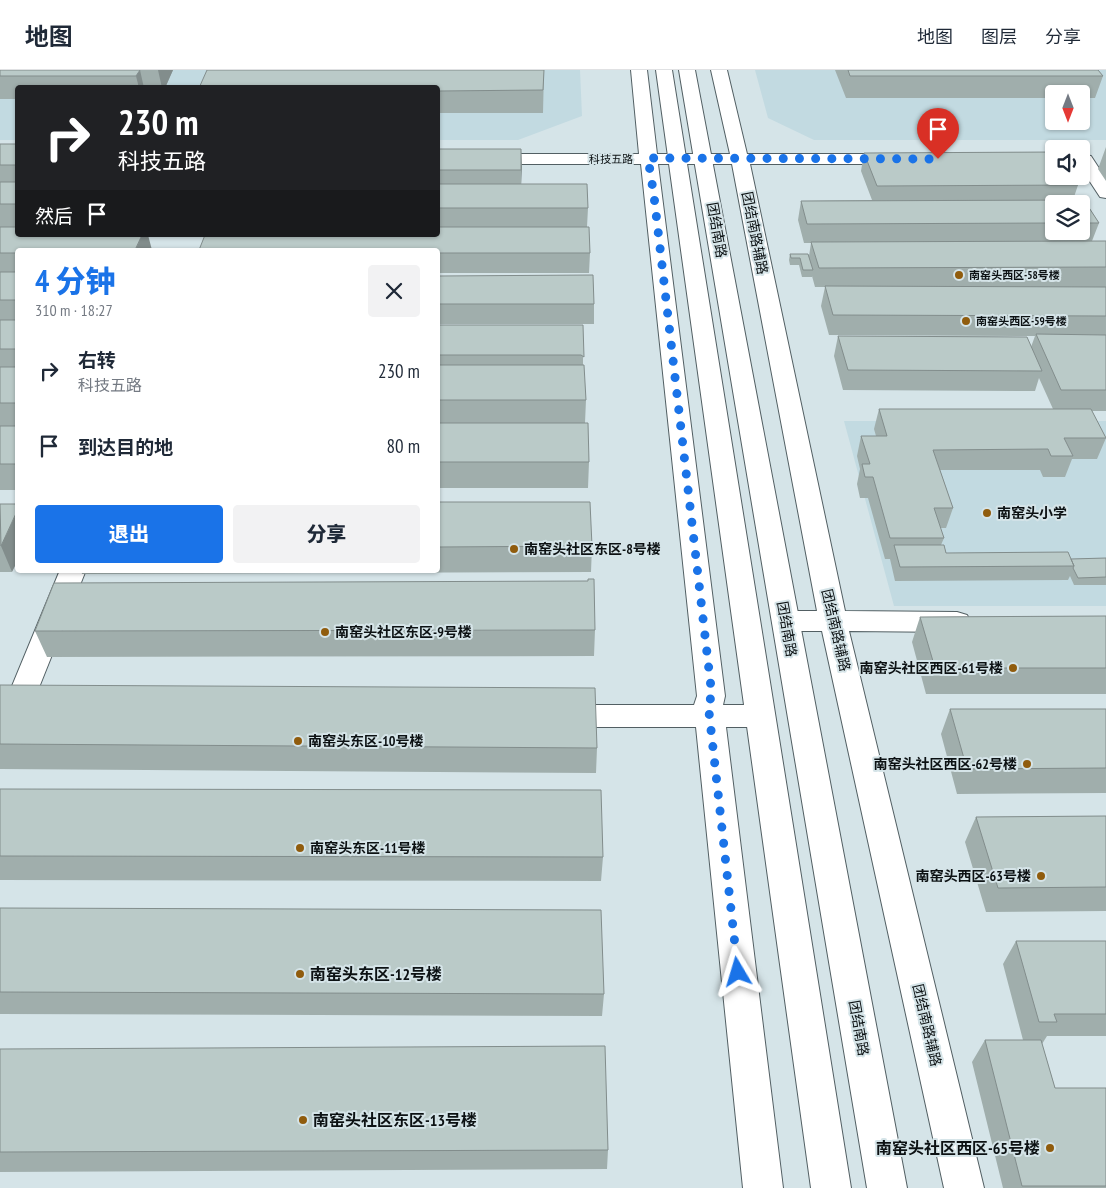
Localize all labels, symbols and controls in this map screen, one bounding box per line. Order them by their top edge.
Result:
text: 地图 [25,21,73,52]
text: 地图 [917,25,953,48]
text: 图层 [981,25,1017,48]
text: 分享 [1045,25,1081,48]
north arrow [1045,85,1090,130]
map controls [1045,85,1090,240]
text: 230 m [118,99,199,145]
icon: right [35,105,100,170]
pin [917,108,959,159]
icon: arrive [924,115,952,143]
button: sound [1045,140,1090,185]
text: 科技五路 [118,147,206,175]
street label: 科技五路 [589,152,633,166]
street label: 团结南路辅路 [738,190,772,276]
button: layers [1045,195,1090,240]
icon: arrive [83,200,111,228]
street label: 团结南路 [703,201,731,259]
text: 然后 [35,204,73,228]
text: 4 分钟 [35,261,116,300]
button: close [368,265,420,317]
place label: 南窑头西区-58号楼 [969,268,1060,282]
marker: 南窑头西区-58号楼 [953,269,965,281]
text: 310 m · 18:27 [35,300,113,320]
place label: 南窑头西区-59号楼 [976,314,1067,328]
marker: 南窑头西区-59号楼 [960,315,972,327]
text: 右转 [78,348,116,372]
icon: right [35,357,63,385]
text: 230 m [378,359,420,383]
text: 科技五路 [78,375,142,395]
icon: arrive [35,432,63,460]
text: 80 m [387,434,420,458]
text: 到达目的地 [78,435,173,459]
place label: 南窑头小学 [997,504,1067,522]
button: 退出 [35,505,223,563]
button: 分享 [233,505,420,563]
marker: 南窑头小学 [981,507,993,519]
place label: 南窑头社区东区-8号楼 [524,540,661,558]
marker: 南窑头社区东区-8号楼 [508,543,520,555]
street label: 团结南路辅路 [818,587,854,673]
street label: 团结南路 [773,600,801,658]
place label: 南窑头社区东区-9号楼 [335,623,472,641]
marker: 南窑头社区东区-9号楼 [319,626,331,638]
place label: 南窑头社区西区-61号楼 [859,659,1003,677]
marker: 南窑头社区西区-61号楼 [1007,662,1019,674]
place label: 南窑头东区-10号楼 [308,732,424,750]
marker: 南窑头东区-10号楼 [292,735,304,747]
place label: 南窑头社区西区-62号楼 [873,755,1017,773]
marker: 南窑头社区西区-62号楼 [1021,758,1033,770]
place label: 南窑头东区-11号楼 [310,839,426,857]
marker: 南窑头东区-11号楼 [294,842,306,854]
place label: 南窑头西区-63号楼 [915,867,1031,885]
marker: 南窑头西区-63号楼 [1035,870,1047,882]
position arrow [711,945,763,997]
place label: 南窑头东区-12号楼 [310,964,442,984]
marker: 南窑头东区-12号楼 [294,968,306,980]
street label: 团结南路辅路 [909,982,945,1068]
street label: 团结南路 [845,999,873,1057]
place label: 南窑头社区东区-13号楼 [313,1110,477,1130]
marker: 南窑头社区东区-13号楼 [297,1114,309,1126]
place label: 南窑头社区西区-65号楼 [876,1138,1040,1158]
marker: 南窑头社区西区-65号楼 [1044,1142,1056,1154]

